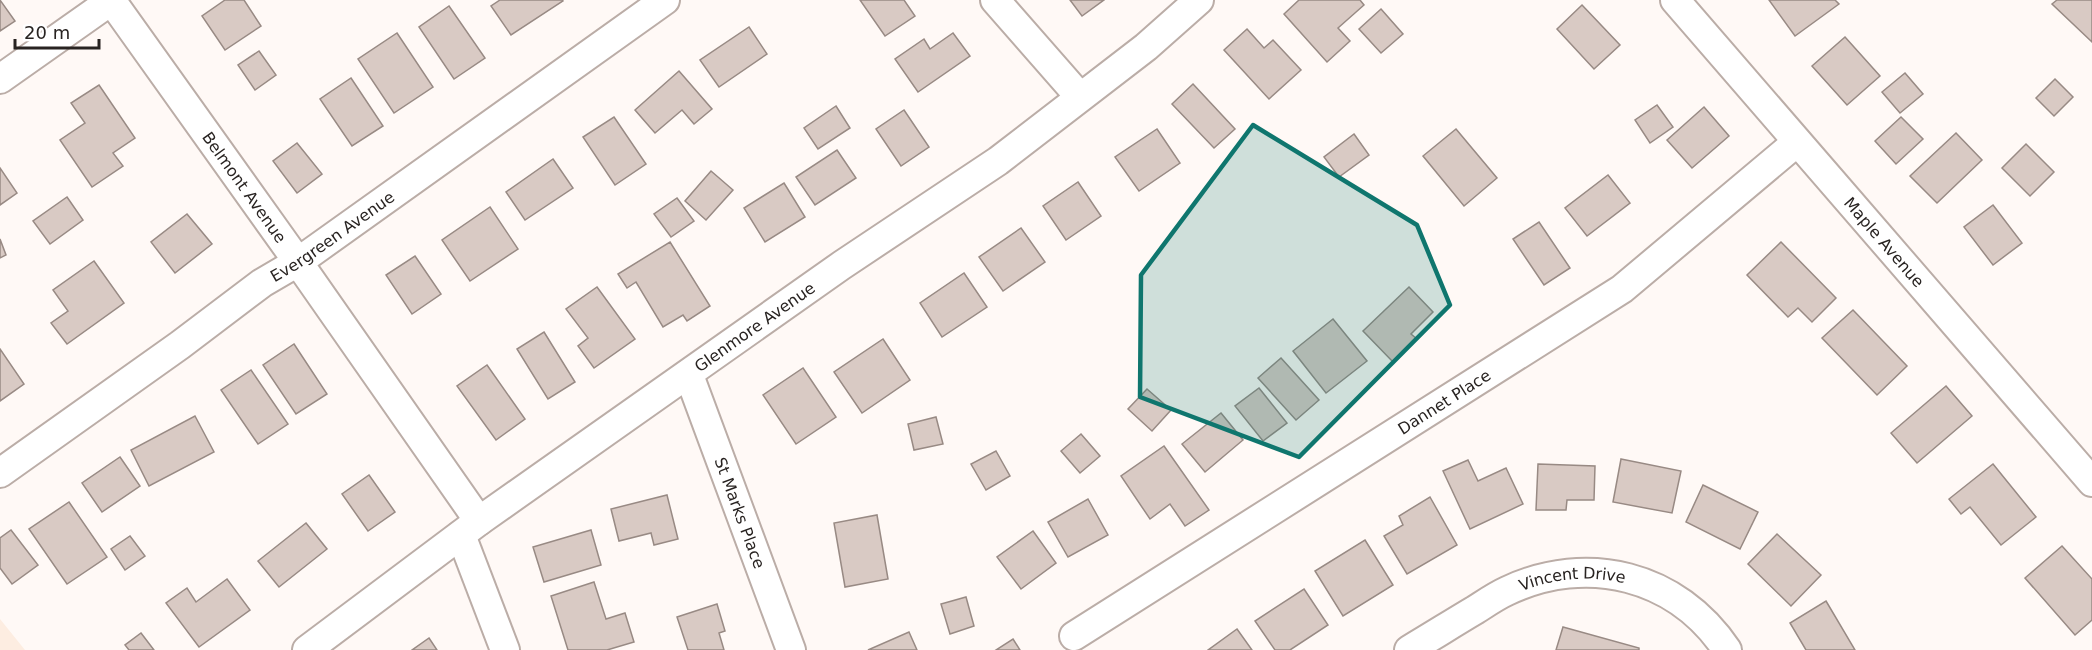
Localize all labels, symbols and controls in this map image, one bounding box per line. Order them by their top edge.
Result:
scale bar [15,12,99,50]
text: 20 m [24,22,70,43]
street label: Belmont Avenue [199,128,291,246]
street label: Evergreen Avenue [267,187,398,286]
street label: Maple Avenue [1840,193,1928,291]
street label: Glenmore Avenue [691,278,818,376]
street label: Dannet Place [1394,365,1494,438]
street label: St Marks Place [711,455,769,571]
street label: Vincent Drive [1516,563,1627,594]

